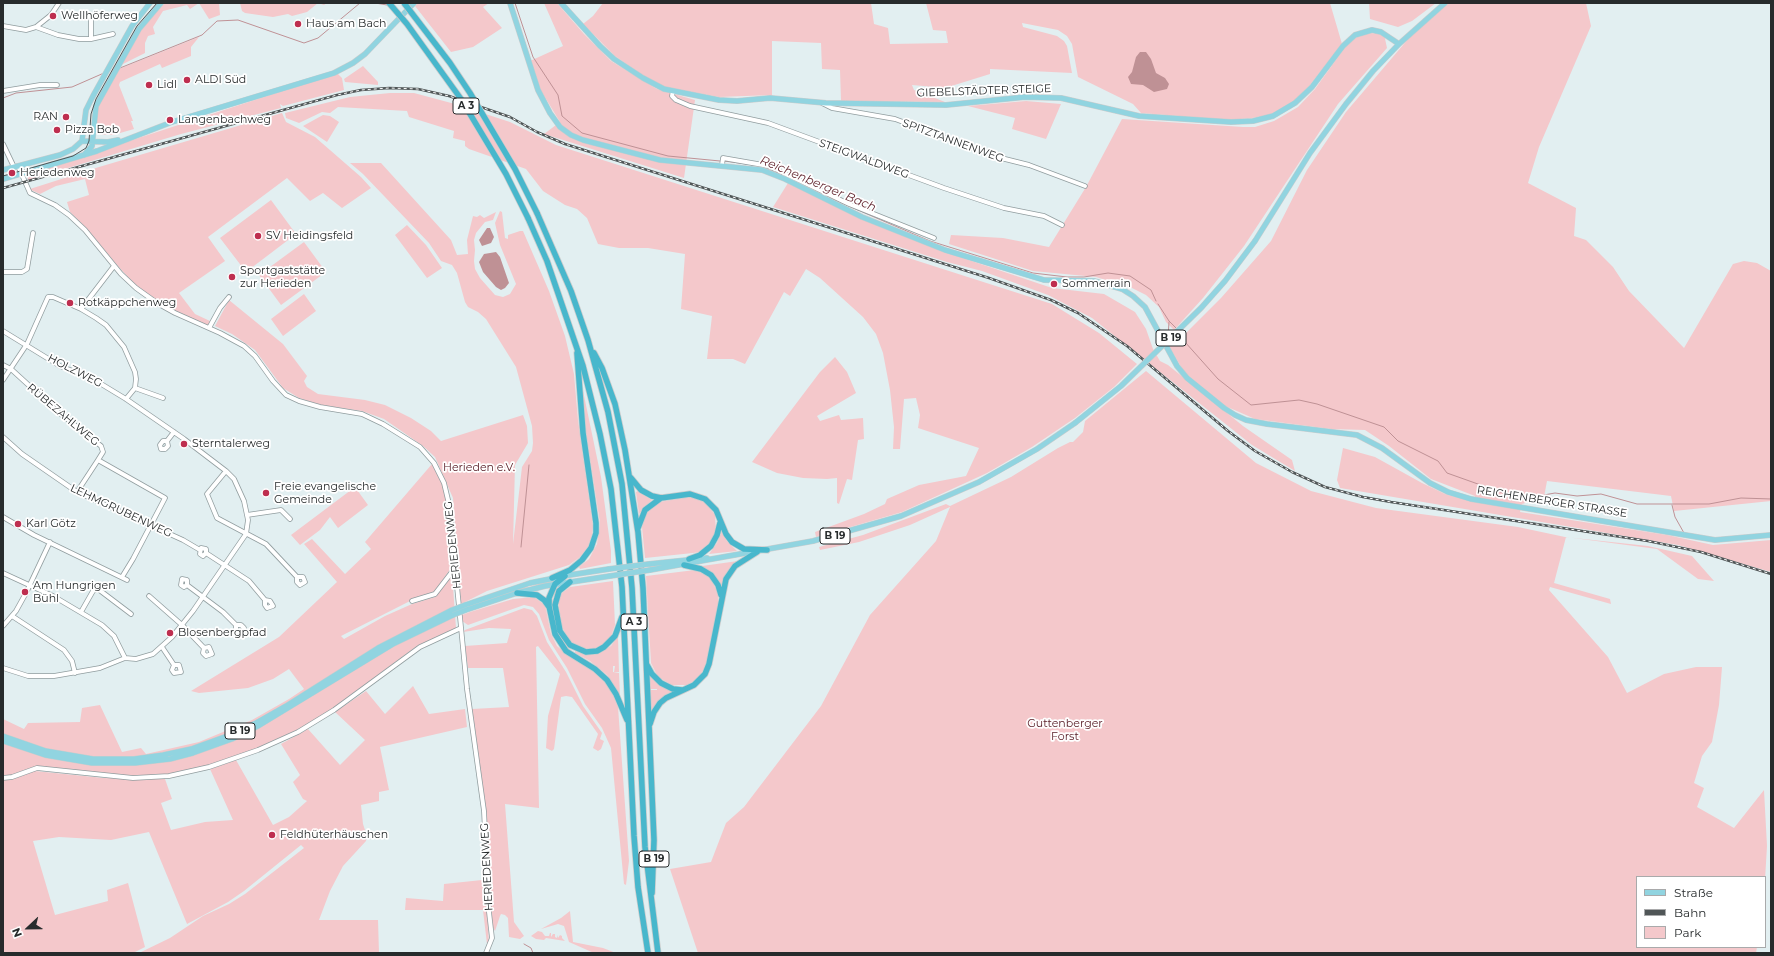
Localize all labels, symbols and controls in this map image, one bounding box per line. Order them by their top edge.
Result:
place label: Wellhöferweg [61,9,138,23]
marker: Wellhöferweg [48,11,58,21]
place label: Haus am Bach [306,17,386,31]
marker: Haus am Bach [293,19,303,29]
place label: ALDI Süd [195,73,246,87]
marker: ALDI Süd [182,75,192,85]
place label: Lidl [157,78,177,92]
marker: Lidl [144,80,154,90]
street label: GIEBELSTÄDTER STEIGE [916,82,1052,100]
road number: A 3 [453,98,479,114]
place label: RAN [33,110,58,124]
marker: RAN [61,112,71,122]
place label: Langenbachweg [178,113,271,127]
marker: Langenbachweg [165,115,175,125]
street label: SPITZTANNENWEG [900,116,1006,166]
place label: Pizza Bob [65,123,119,137]
marker: Pizza Bob [52,125,62,135]
street label: STEIGWALDWEG [817,137,911,181]
water label: Reichenberger Bach [758,153,878,215]
place label: Heriedenweg [20,166,95,180]
marker: Heriedenweg [7,168,17,178]
place label: SV Heidingsfeld [266,229,353,243]
marker: SV Heidingsfeld [253,231,263,241]
place label: Sportgaststätte zur Herieden [240,264,325,290]
marker: Sportgaststätte zur Herieden [227,272,237,282]
place label: Sommerrain [1062,277,1131,291]
marker: Sommerrain [1049,279,1059,289]
place label: Rotkäppchenweg [78,296,176,310]
marker: Rotkäppchenweg [65,298,75,308]
road number: B 19 [1156,330,1186,346]
street label: HOLZWEG [45,352,105,390]
street label: RÜBEZAHLWEG [24,381,102,449]
place label: Sterntalerweg [192,437,270,451]
marker: Sterntalerweg [179,439,189,449]
park label: Herieden e.V. [443,461,515,475]
place label: Freie evangelische Gemeinde [274,480,376,506]
street label: LEHMGRUBENWEG [68,482,174,540]
street label: REICHENBERGER STRASSE [1476,484,1628,520]
marker: Freie evangelische Gemeinde [261,488,271,498]
street label: HERIEDENWEG [442,501,464,589]
place label: Karl Götz [26,517,76,531]
marker: Karl Götz [13,519,23,529]
road number: B 19 [820,528,850,544]
place label: Am Hungrigen Bühl [33,579,116,605]
marker: Am Hungrigen Bühl [20,587,30,597]
road number: A 3 [621,614,647,630]
place label: Blosenbergpfad [178,626,267,640]
marker: Blosenbergpfad [165,628,175,638]
park label: Guttenberger Forst [1027,717,1103,743]
road number: B 19 [225,723,255,739]
street label: HERIEDENWEG [478,823,496,911]
place label: Feldhüterhäuschen [280,828,388,842]
marker: Feldhüterhäuschen [267,830,277,840]
road number: B 19 [639,851,669,867]
legend [1636,876,1766,948]
text: Straße [1674,885,1713,900]
text: Bahn [1674,905,1706,920]
north arrow [8,908,48,948]
text: Park [1674,925,1701,940]
text: N [9,926,25,939]

